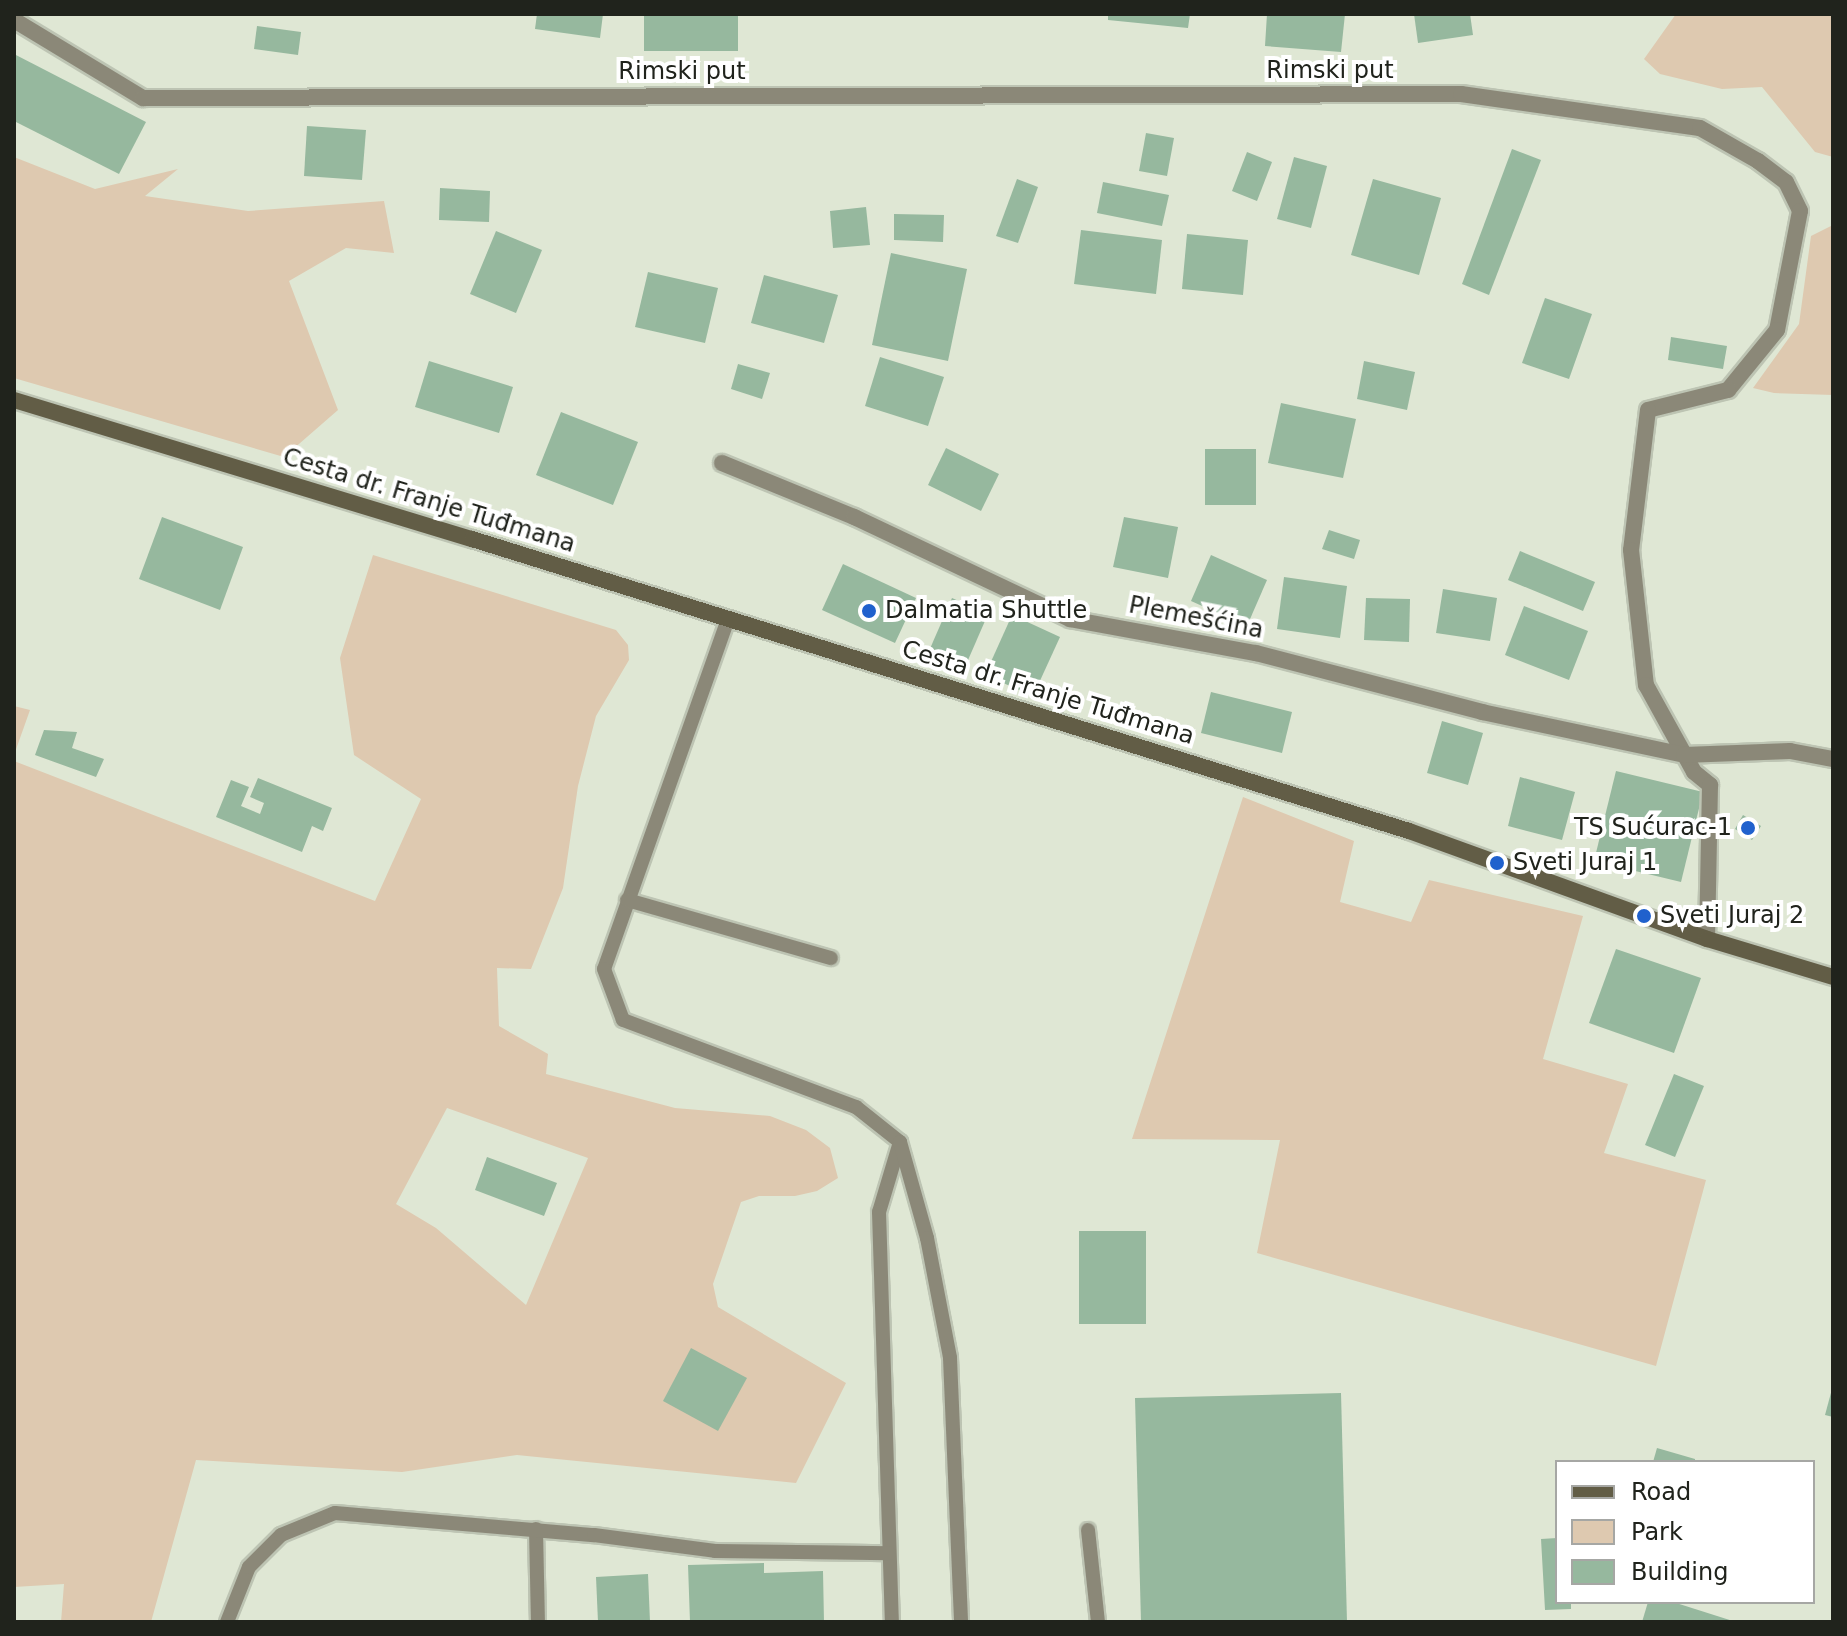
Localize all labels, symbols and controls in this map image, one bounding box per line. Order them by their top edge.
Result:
street label: Rimski put [1266,57,1394,85]
street label: Rimski put [618,58,746,86]
street label: Cesta dr. Franje Tuđmana [279,443,579,559]
street label: Plemešćina [1126,591,1266,645]
place label: Dalmatia Shuttle [885,597,1087,625]
marker: Dalmatia Shuttle [860,602,878,620]
street label: Cesta dr. Franje Tuđmana [898,635,1198,751]
place label: TS Sućurac-1 [1574,814,1732,842]
marker: TS Sućurac-1 [1739,819,1757,837]
place label: Sveti Juraj 1 [1513,849,1657,877]
marker: Sveti Juraj 1 [1488,854,1506,872]
place label: Sveti Juraj 2 [1660,902,1804,930]
marker: Sveti Juraj 2 [1635,907,1653,925]
legend [1555,1460,1815,1604]
text: Road [1631,1478,1691,1506]
text: Park [1631,1518,1683,1546]
text: Building [1631,1558,1728,1586]

